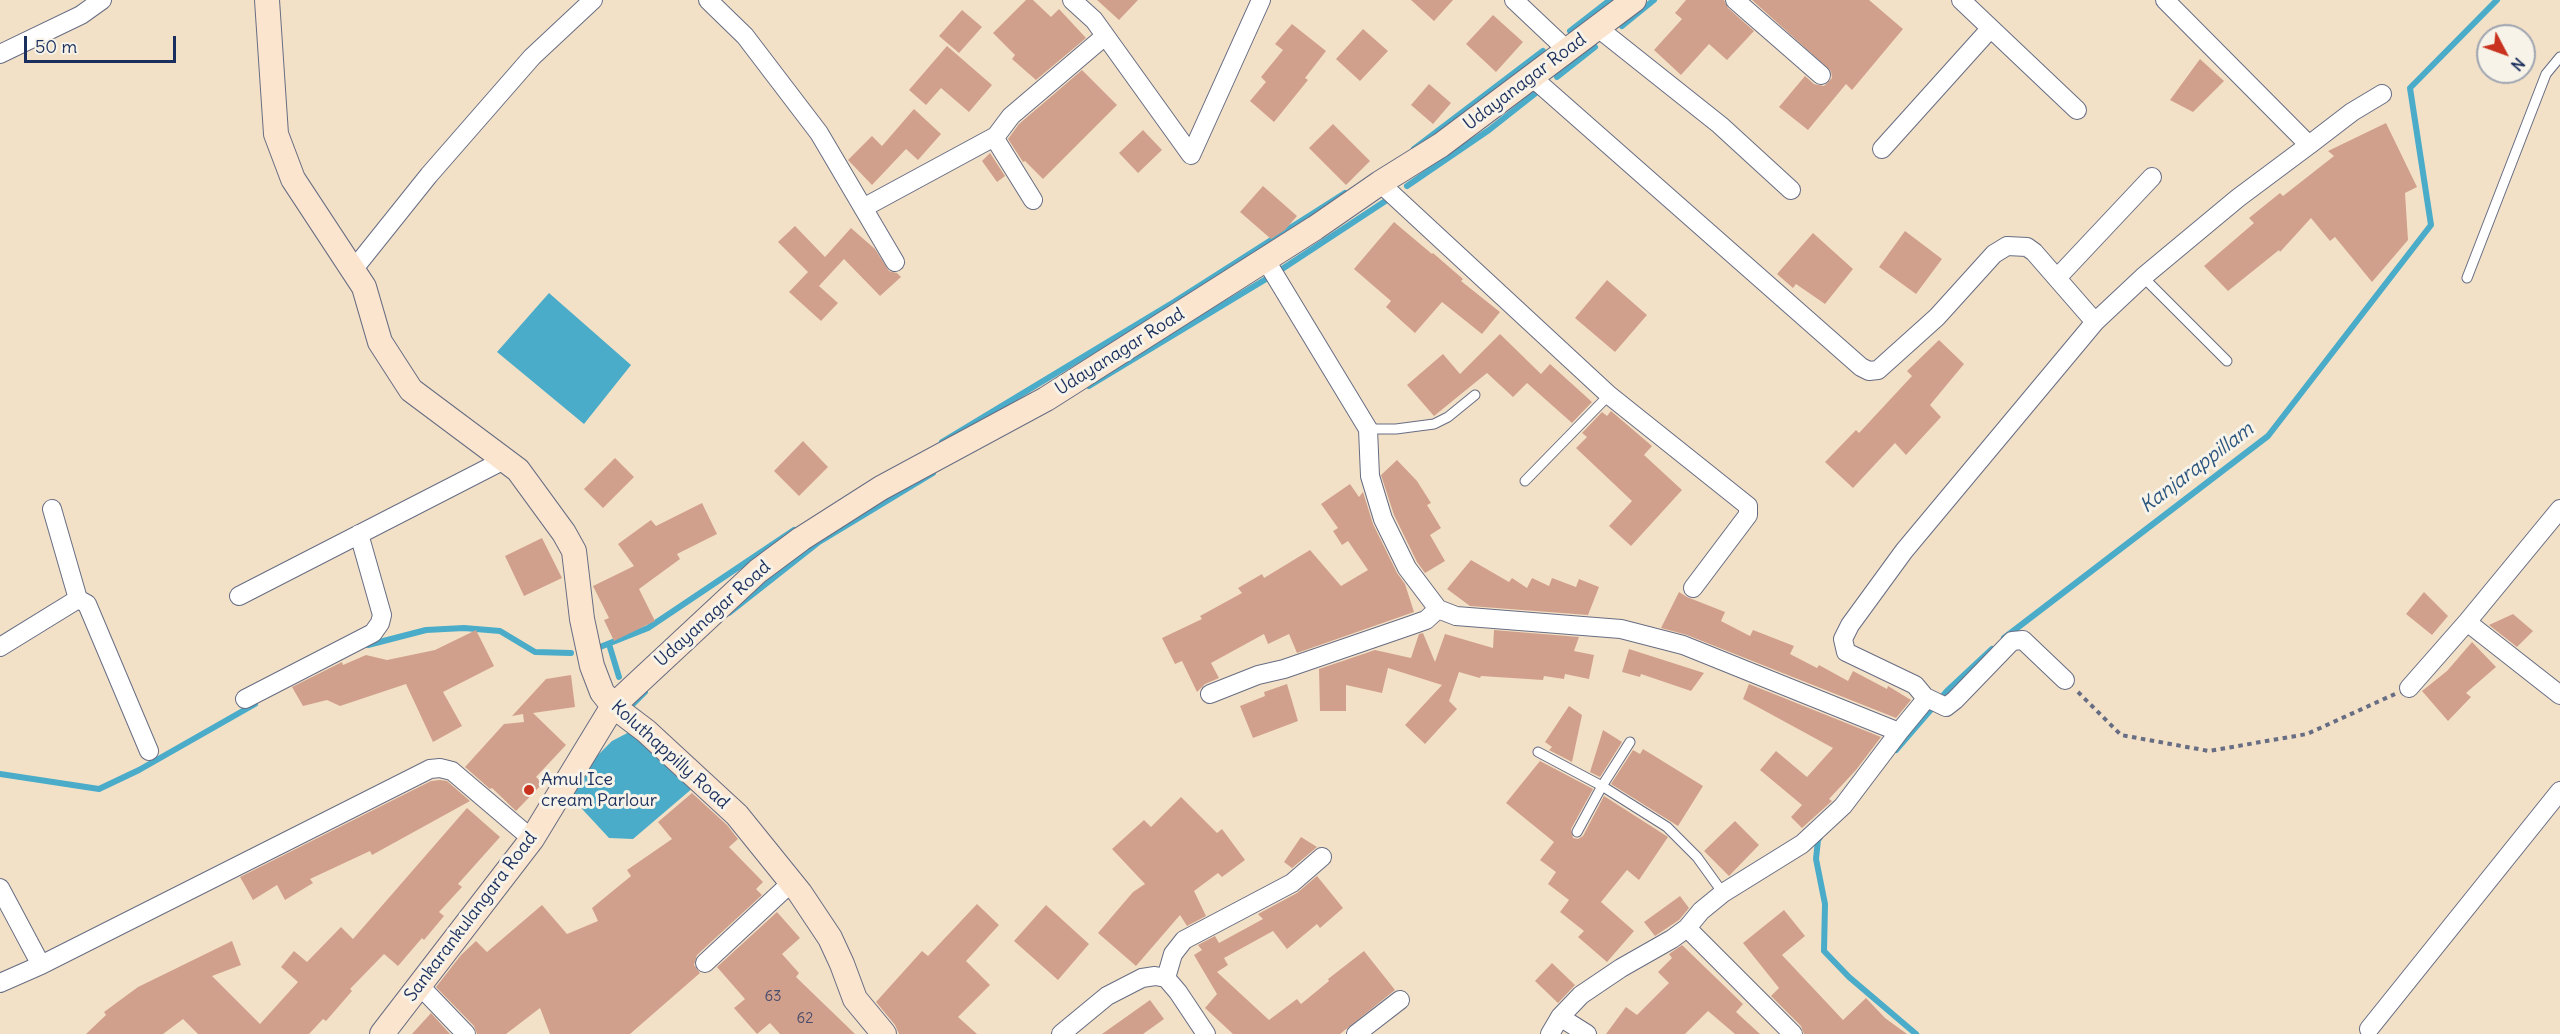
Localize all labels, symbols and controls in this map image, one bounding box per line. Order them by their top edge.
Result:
scale bar [27,24,178,62]
north arrow [2476,24,2536,84]
street label: Udayanagar Road [1459,29,1591,135]
text: 50 m [35,35,77,58]
text: N [2507,54,2529,75]
street label: Udayanagar Road [1051,304,1189,400]
water label: Kanjarappillam [2136,418,2258,518]
street label: Udayanagar Road [651,556,775,672]
street label: Koluthappilly Road [606,696,734,814]
place label: Amul Ice cream Parlour [541,769,657,812]
marker: Amul Ice cream Parlour [522,783,536,797]
street label: Sankarankulangara Road [400,828,542,1006]
house number: 63 [764,988,782,1006]
house number: 62 [797,1010,813,1028]

